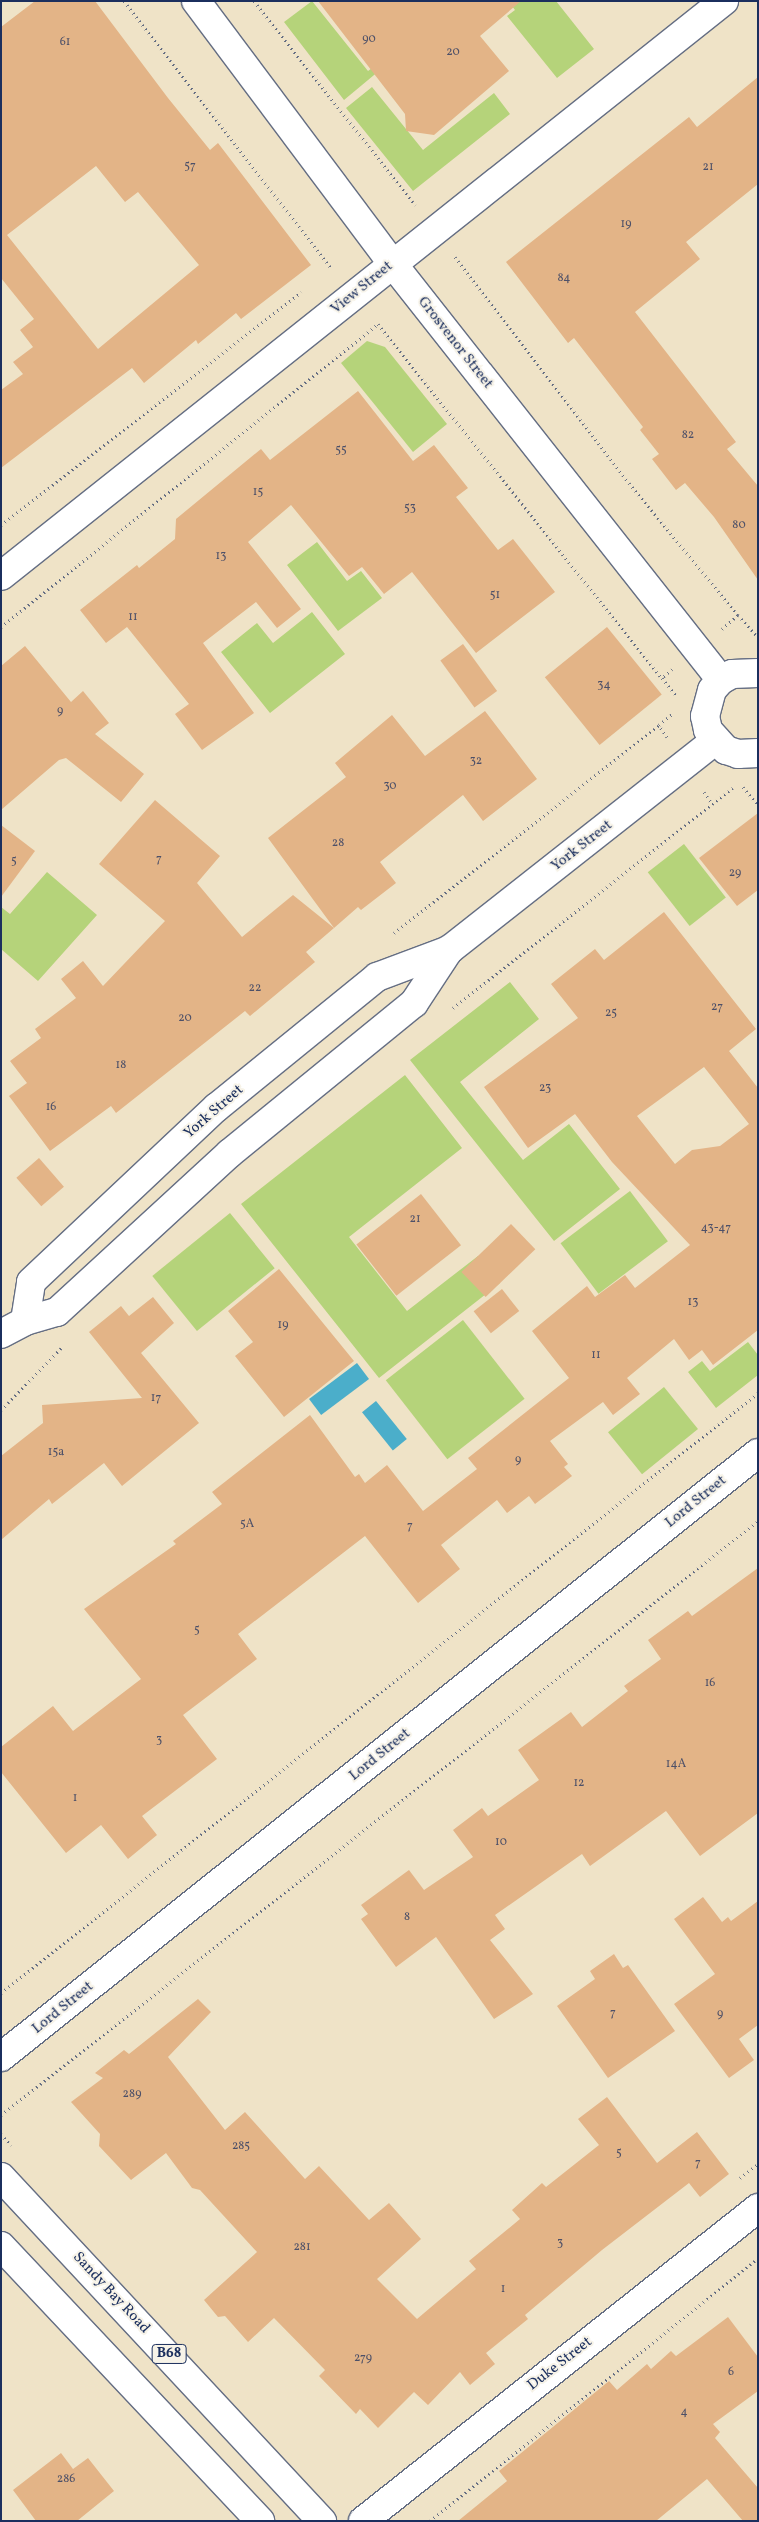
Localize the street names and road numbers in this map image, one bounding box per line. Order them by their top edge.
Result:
street label: View Street [327,257,397,319]
street label: Grosvenor Street [414,293,496,393]
street label: York Street [548,816,616,876]
street label: York Street [181,1081,247,1143]
street label: Lord Street [662,1472,730,1532]
street label: Lord Street [346,1725,414,1785]
street label: Lord Street [29,1978,97,2038]
street label: Sandy Bay Road [68,2248,154,2338]
street label: Duke Street [524,2333,596,2395]
road number: B68 [152,2342,186,2366]

